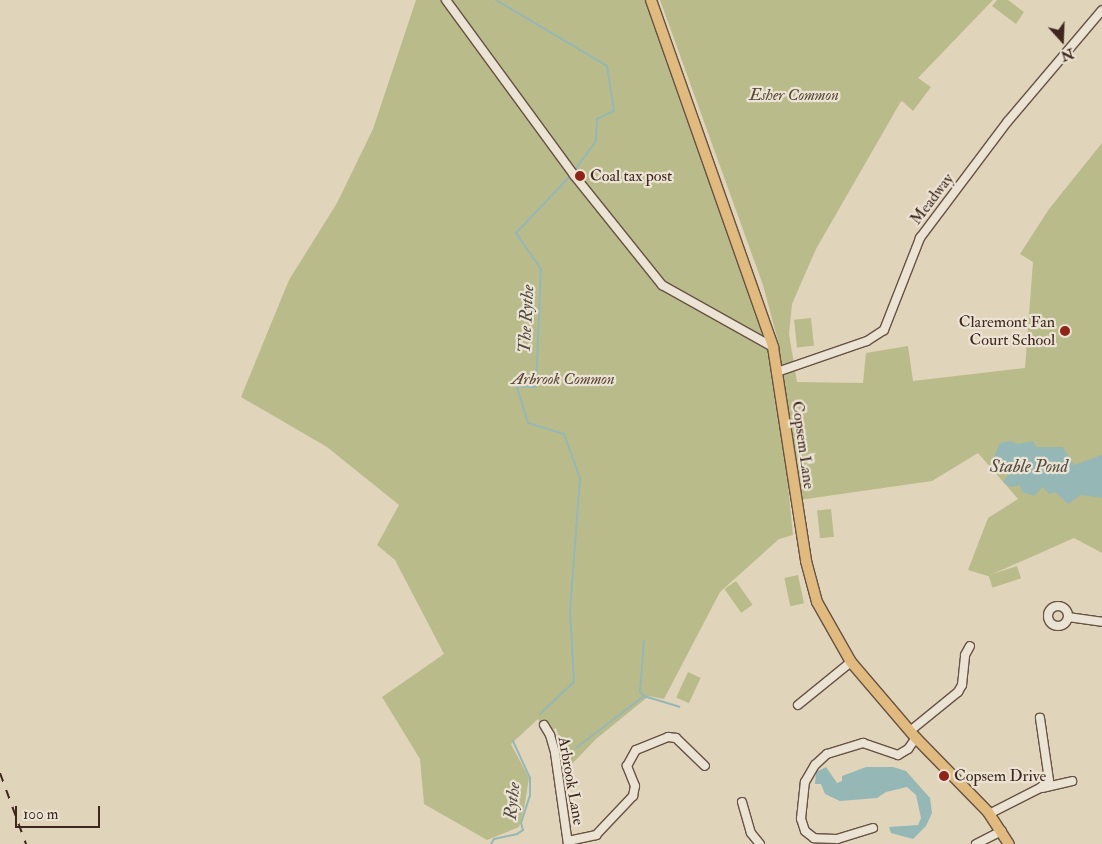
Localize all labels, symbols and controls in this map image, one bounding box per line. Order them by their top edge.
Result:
north arrow [1037,15,1087,65]
text: N [1059,44,1076,65]
park label: Esher Common [749,85,839,105]
place label: Coal tax post [590,166,672,186]
street label: Meadway [906,169,958,229]
marker: Coal tax post [574,170,586,182]
water label: The Rythe [514,284,540,354]
place label: Claremont Fan Court School [959,312,1055,350]
marker: Claremont Fan Court School [1059,325,1071,337]
park label: Arbrook Common [511,369,615,389]
street label: Copsem Lane [787,400,819,490]
water label: Stable Pond [990,456,1068,478]
street label: Arbrook Lane [554,735,588,827]
place label: Copsem Drive [954,766,1046,786]
marker: Copsem Drive [938,770,950,782]
water label: Rythe [500,781,526,821]
scale bar [18,796,102,828]
text: 100 m [23,805,58,824]

